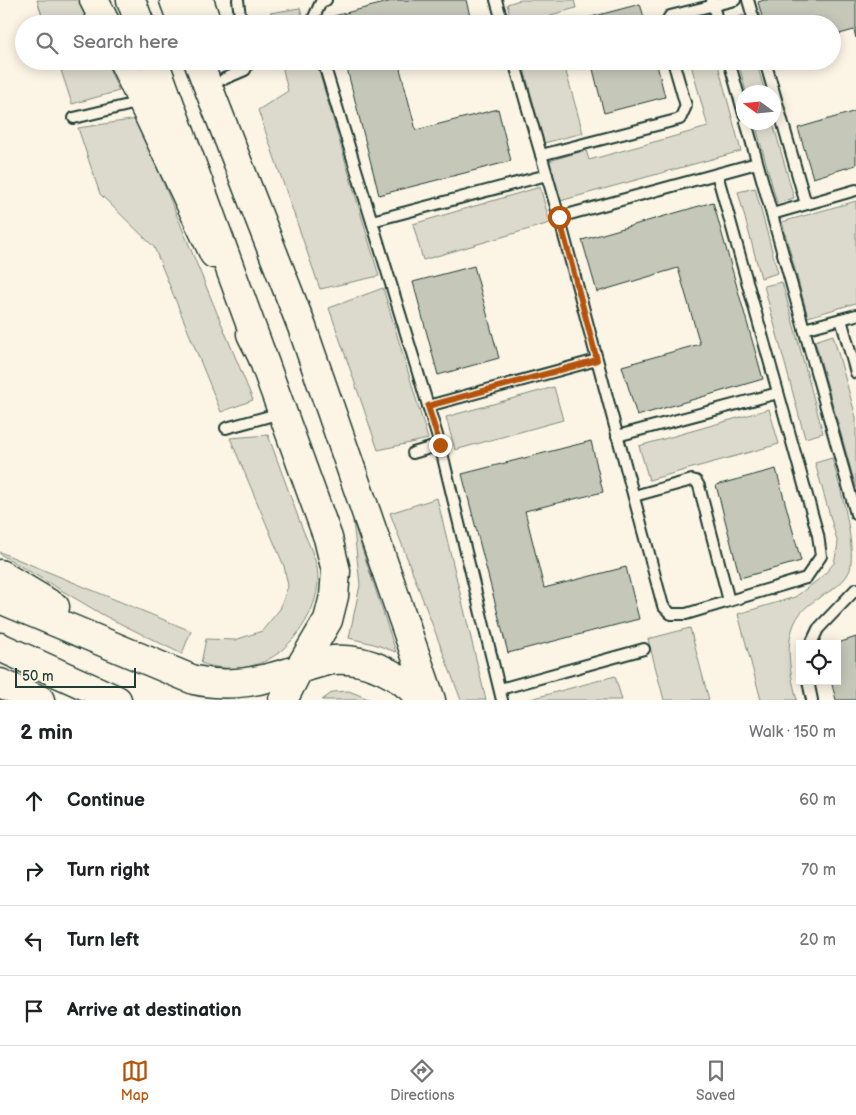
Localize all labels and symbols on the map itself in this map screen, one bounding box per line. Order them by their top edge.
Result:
north arrow [736,85,781,130]
route start [548,206,571,229]
route end [429,434,452,457]
scale bar [15,665,136,688]

